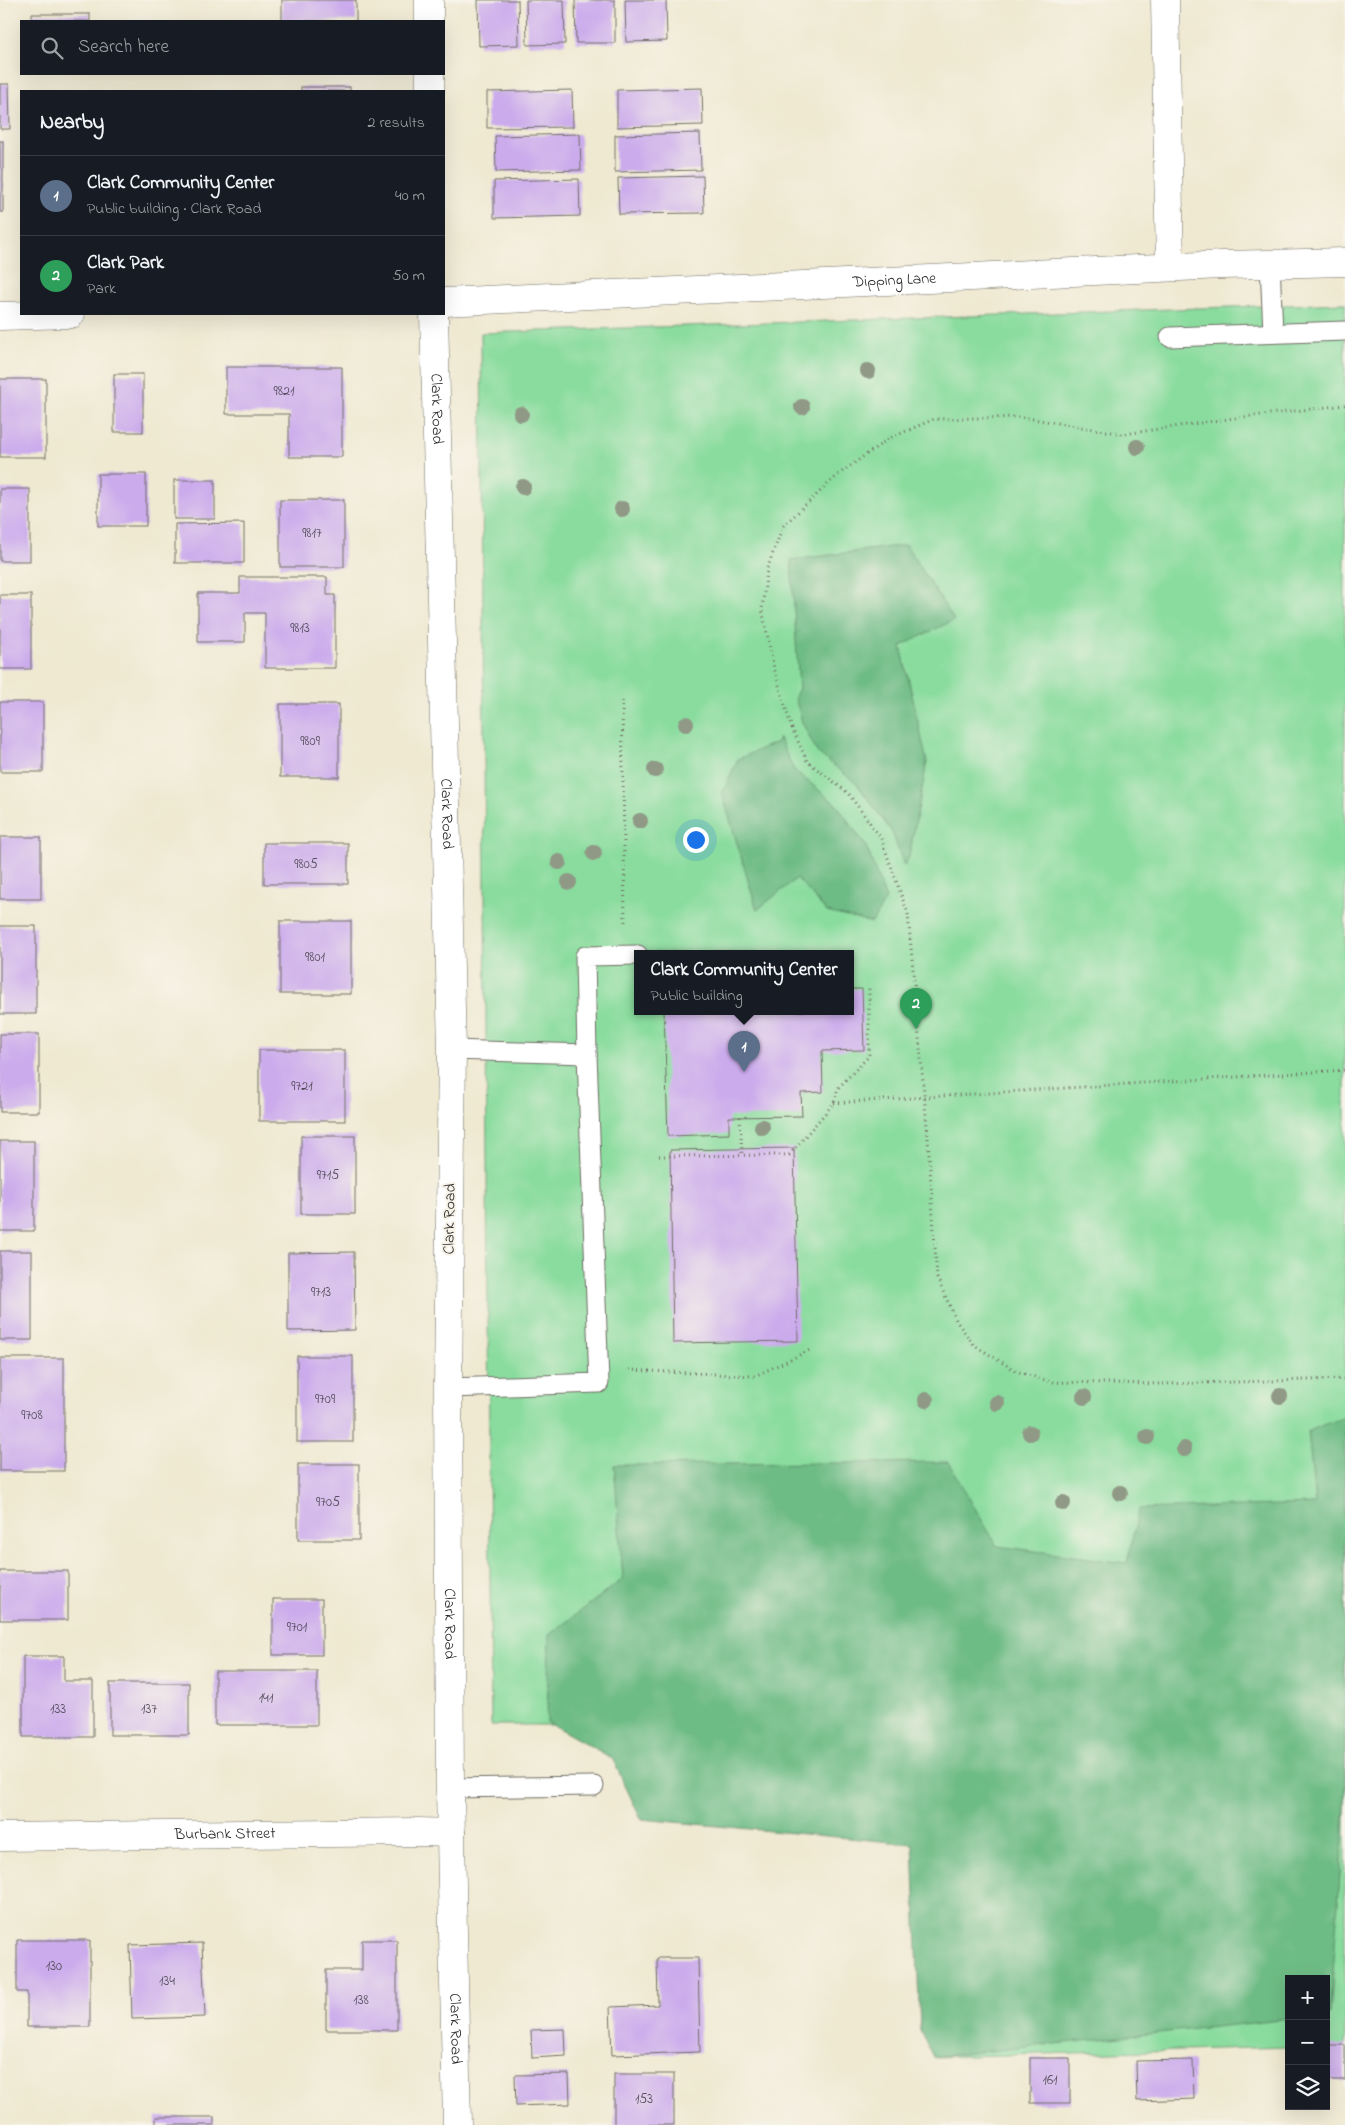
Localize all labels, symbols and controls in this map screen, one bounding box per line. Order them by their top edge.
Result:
search box [20,20,445,75]
icon: search [38,34,66,62]
text: Search here [78,34,169,61]
text: Nearby [40,108,104,138]
text: 2 results [367,111,425,135]
text: Clark Community Center [87,170,274,197]
text: 1 [53,184,59,208]
text: 40 m [395,184,425,208]
text: Public building · Clark Road [87,197,261,221]
text: Clark Park [87,250,164,277]
text: 2 [52,264,60,288]
text: 50 m [393,264,425,288]
street label: Dipping Lane [851,267,938,295]
text: Park [87,277,116,301]
street label: Clark Road [423,373,449,445]
house number: 9821 [274,381,295,402]
house number: 9817 [302,523,322,544]
house number: 9813 [290,618,310,639]
house number: 9809 [300,731,321,752]
street label: Clark Road [433,778,459,850]
your location [683,827,709,853]
house number: 9805 [294,854,318,875]
house number: 9801 [305,947,326,968]
popup [634,950,854,1015]
text: Clark Community Center [650,957,838,984]
text: Public building [650,984,743,1008]
pin: 2 [900,988,932,1029]
pin: 1 [728,1031,760,1072]
house number: 9721 [291,1076,313,1097]
house number: 9715 [317,1165,339,1186]
street label: Clark Road [437,1183,463,1255]
house number: 9713 [311,1282,331,1303]
house number: 9709 [315,1389,336,1410]
house number: 9708 [21,1405,43,1426]
house number: 9705 [316,1492,340,1513]
street label: Clark Road [437,1588,461,1659]
house number: 9701 [287,1617,308,1638]
house number: 141 [259,1688,274,1709]
house number: 133 [50,1699,66,1720]
house number: 137 [141,1699,157,1720]
street label: Burbank Street [173,1822,276,1847]
house number: 130 [46,1956,62,1977]
house number: 134 [159,1971,175,1992]
map controls [1285,1975,1330,2110]
button: + [1285,1975,1330,2020]
house number: 138 [353,1990,369,2011]
street label: Clark Road [442,1993,468,2064]
button: − [1285,2020,1330,2065]
button: layers [1285,2065,1330,2110]
house number: 161 [1042,2070,1058,2091]
house number: 153 [635,2089,653,2110]

